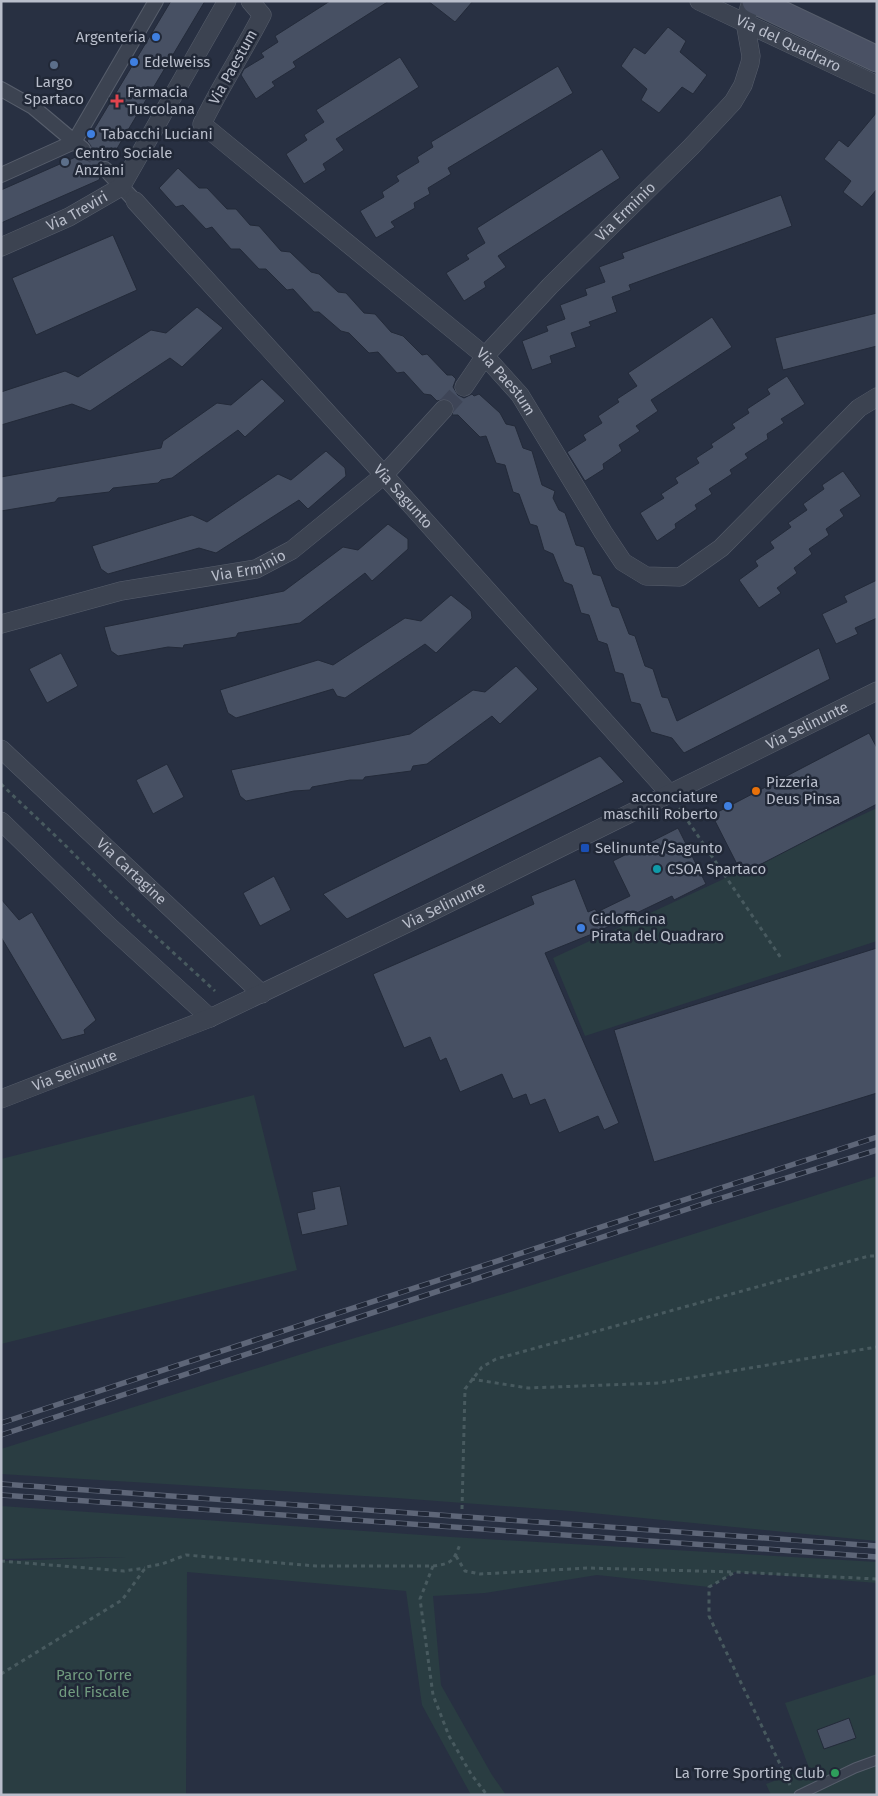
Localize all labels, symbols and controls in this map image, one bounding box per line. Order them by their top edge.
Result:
street label: Via del Quadraro [733,11,844,76]
street label: Via Paestum [205,26,261,108]
place label: Argenteria [76,28,146,46]
marker: Argenteria [150,31,162,43]
place label: Edelweiss [144,53,210,71]
marker: Edelweiss [128,56,140,68]
marker: Largo Spartaco [48,59,60,71]
place label: Largo Spartaco [24,73,84,108]
place label: Farmacia Tuscolana [127,83,195,118]
marker: Farmacia Tuscolana [111,95,123,107]
place label: Tabacchi Luciani [101,125,213,143]
marker: Tabacchi Luciani [85,128,97,140]
place label: Centro Sociale Anziani [75,144,172,179]
marker: Centro Sociale Anziani [59,156,71,168]
street label: Via Erminio [592,178,659,245]
street label: Via Treviri [43,188,111,235]
street label: Via Paestum [473,344,539,419]
street label: Via Sagunto [370,461,437,532]
street label: Via Erminio [210,546,289,585]
street label: Via Selinunte [763,698,851,754]
place label: Pizzeria Deus Pinsa [766,773,840,808]
marker: Pizzeria Deus Pinsa [750,785,762,797]
place label: acconciature maschili Roberto [603,788,718,823]
marker: acconciature maschili Roberto [722,800,734,812]
street label: Via Cartagine [93,834,170,909]
place label: Selinunte/Sagunto [595,839,723,857]
marker: Selinunte/Sagunto [579,842,591,854]
place label: CSOA Spartaco [667,860,766,878]
marker: CSOA Spartaco [651,863,663,875]
street label: Via Selinunte [400,878,488,933]
place label: Ciclofficina Pirata del Quadraro [591,910,724,945]
marker: Ciclofficina Pirata del Quadraro [575,922,587,934]
street label: Via Selinunte [30,1046,120,1095]
park label: Parco Torre del Fiscale [56,1666,132,1701]
place label: La Torre Sporting Club [674,1764,825,1782]
marker: La Torre Sporting Club [829,1767,841,1779]

